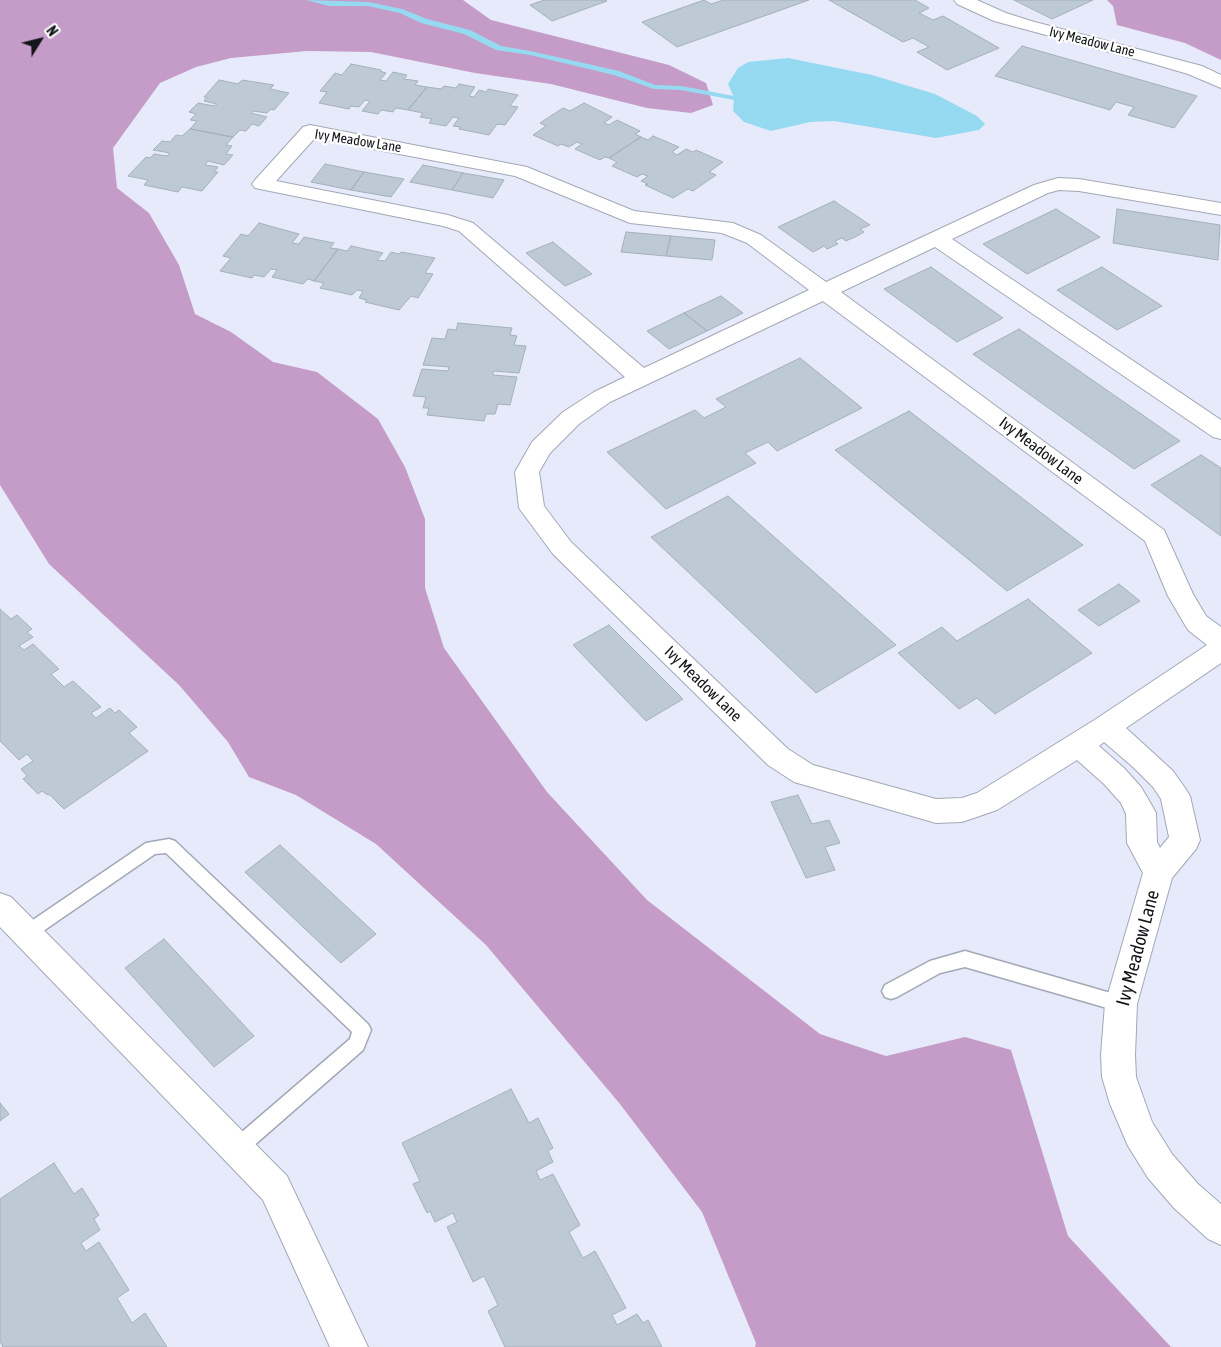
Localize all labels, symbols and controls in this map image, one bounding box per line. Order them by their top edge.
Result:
north arrow [15,15,65,65]
text: N [43,23,61,39]
street label: Ivy Meadow Lane [1047,23,1137,61]
street label: Ivy Meadow Lane [313,126,403,156]
street label: Ivy Meadow Lane [995,413,1087,489]
street label: Ivy Meadow Lane [660,642,746,726]
street label: Ivy Meadow Lane [1112,888,1164,1008]

